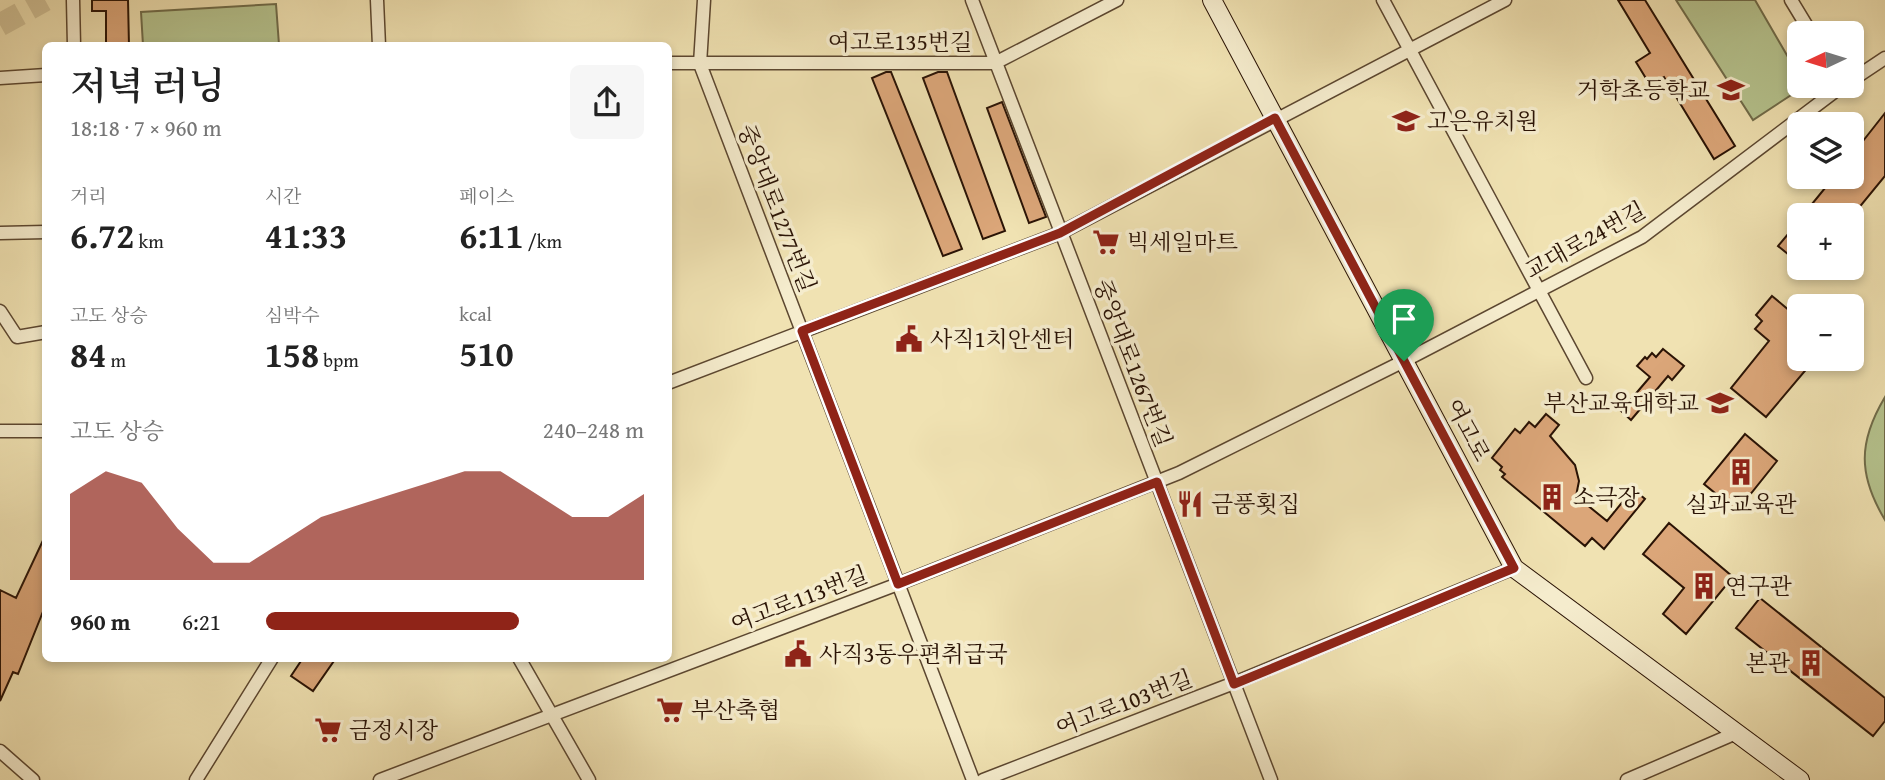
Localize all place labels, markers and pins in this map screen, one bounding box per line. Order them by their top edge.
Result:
place label: 거학초등학교 [1577,73,1710,106]
school or university icon: 거학초등학교 [1716,75,1746,105]
place label: 고은유치원 [1427,104,1538,137]
school or university icon: 고은유치원 [1391,106,1421,136]
place label: 빅세일마트 [1127,225,1238,258]
supermarket icon: 빅세일마트 [1091,227,1121,257]
pin [1374,289,1434,361]
place label: 사직1치안센터 [930,322,1074,355]
public building icon: 사직1치안센터 [894,324,924,354]
place label: 부산교육대학교 [1543,386,1699,419]
school or university icon: 부산교육대학교 [1705,388,1735,418]
building icon: 실과교육관 [1726,457,1756,487]
place label: 소극장 [1573,480,1640,513]
building icon: 소극장 [1537,482,1567,512]
place label: 금풍횟집 [1211,487,1300,520]
place label: 실과교육관 [1685,487,1797,520]
restaurant icon: 금풍횟집 [1175,489,1205,519]
place label: 연구관 [1725,569,1792,602]
building icon: 연구관 [1689,571,1719,601]
place label: 사직3동우편취급국 [819,637,1008,670]
public building icon: 사직3동우편취급국 [783,639,813,669]
place label: 본관 [1746,646,1791,679]
building icon: 본관 [1796,648,1826,678]
place label: 부산축협 [691,693,780,726]
supermarket icon: 부산축협 [655,695,685,725]
place label: 금정시장 [349,713,439,746]
supermarket icon: 금정시장 [313,715,343,745]

